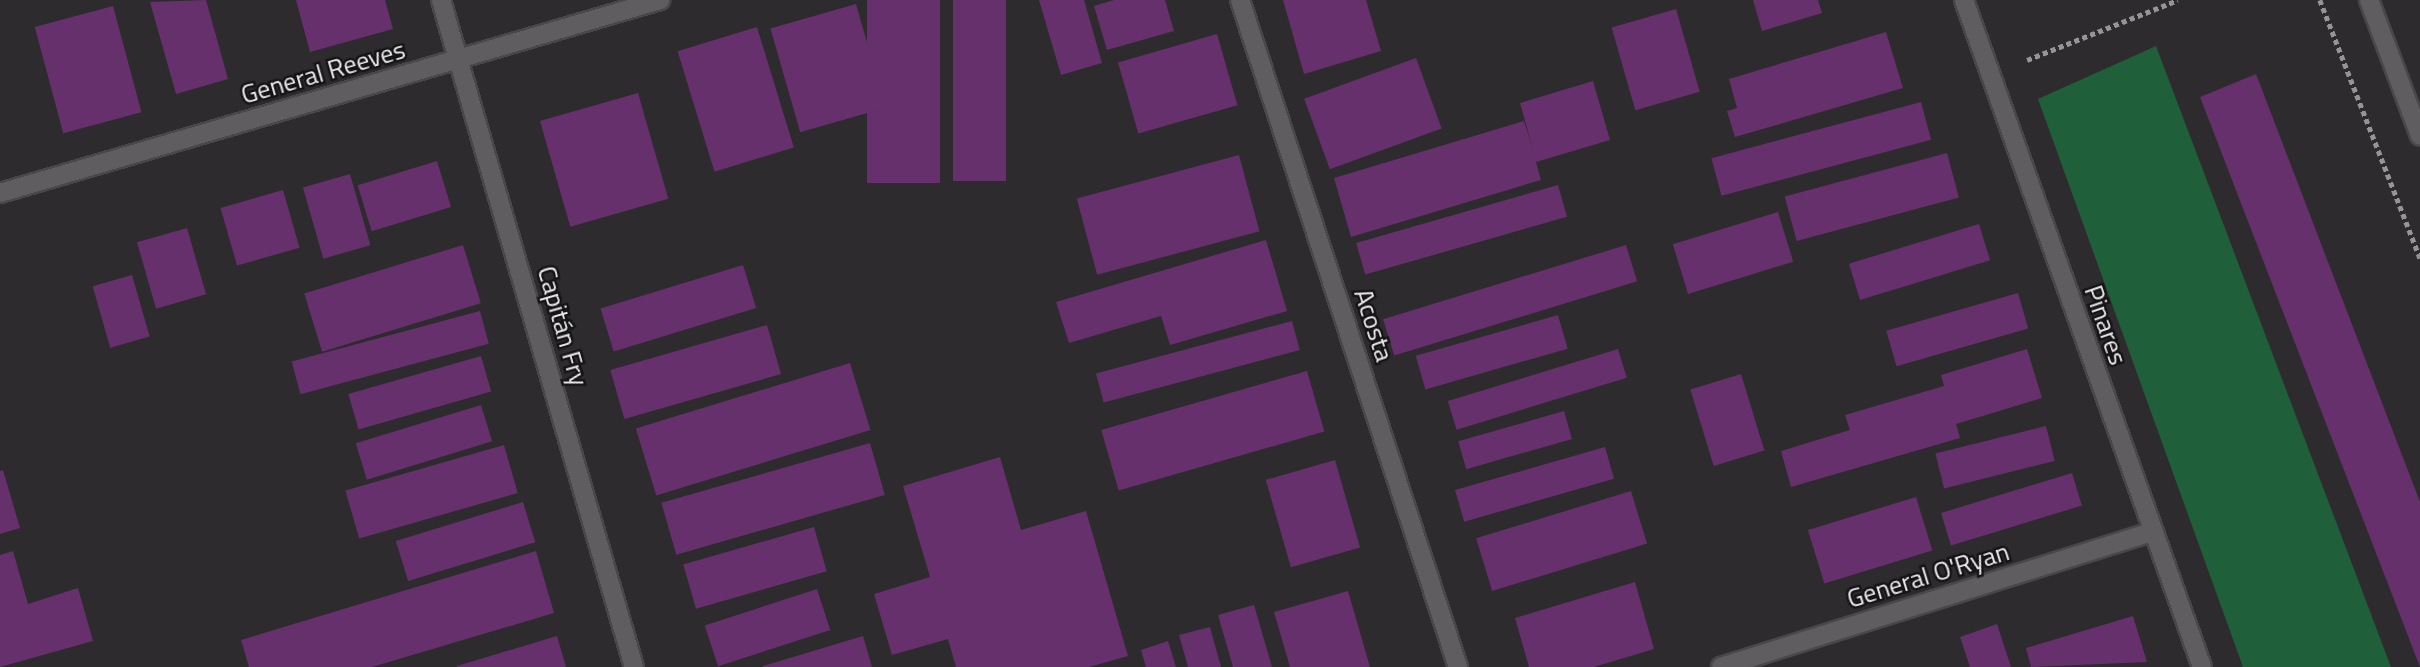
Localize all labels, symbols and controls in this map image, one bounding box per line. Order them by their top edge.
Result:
street label: General Reeves [237,34,409,110]
street label: Capitán Fry [531,263,595,389]
street label: Pinares [2078,281,2134,369]
street label: Acosta [1348,285,1400,365]
street label: General O'Ryan [1843,536,2013,614]

